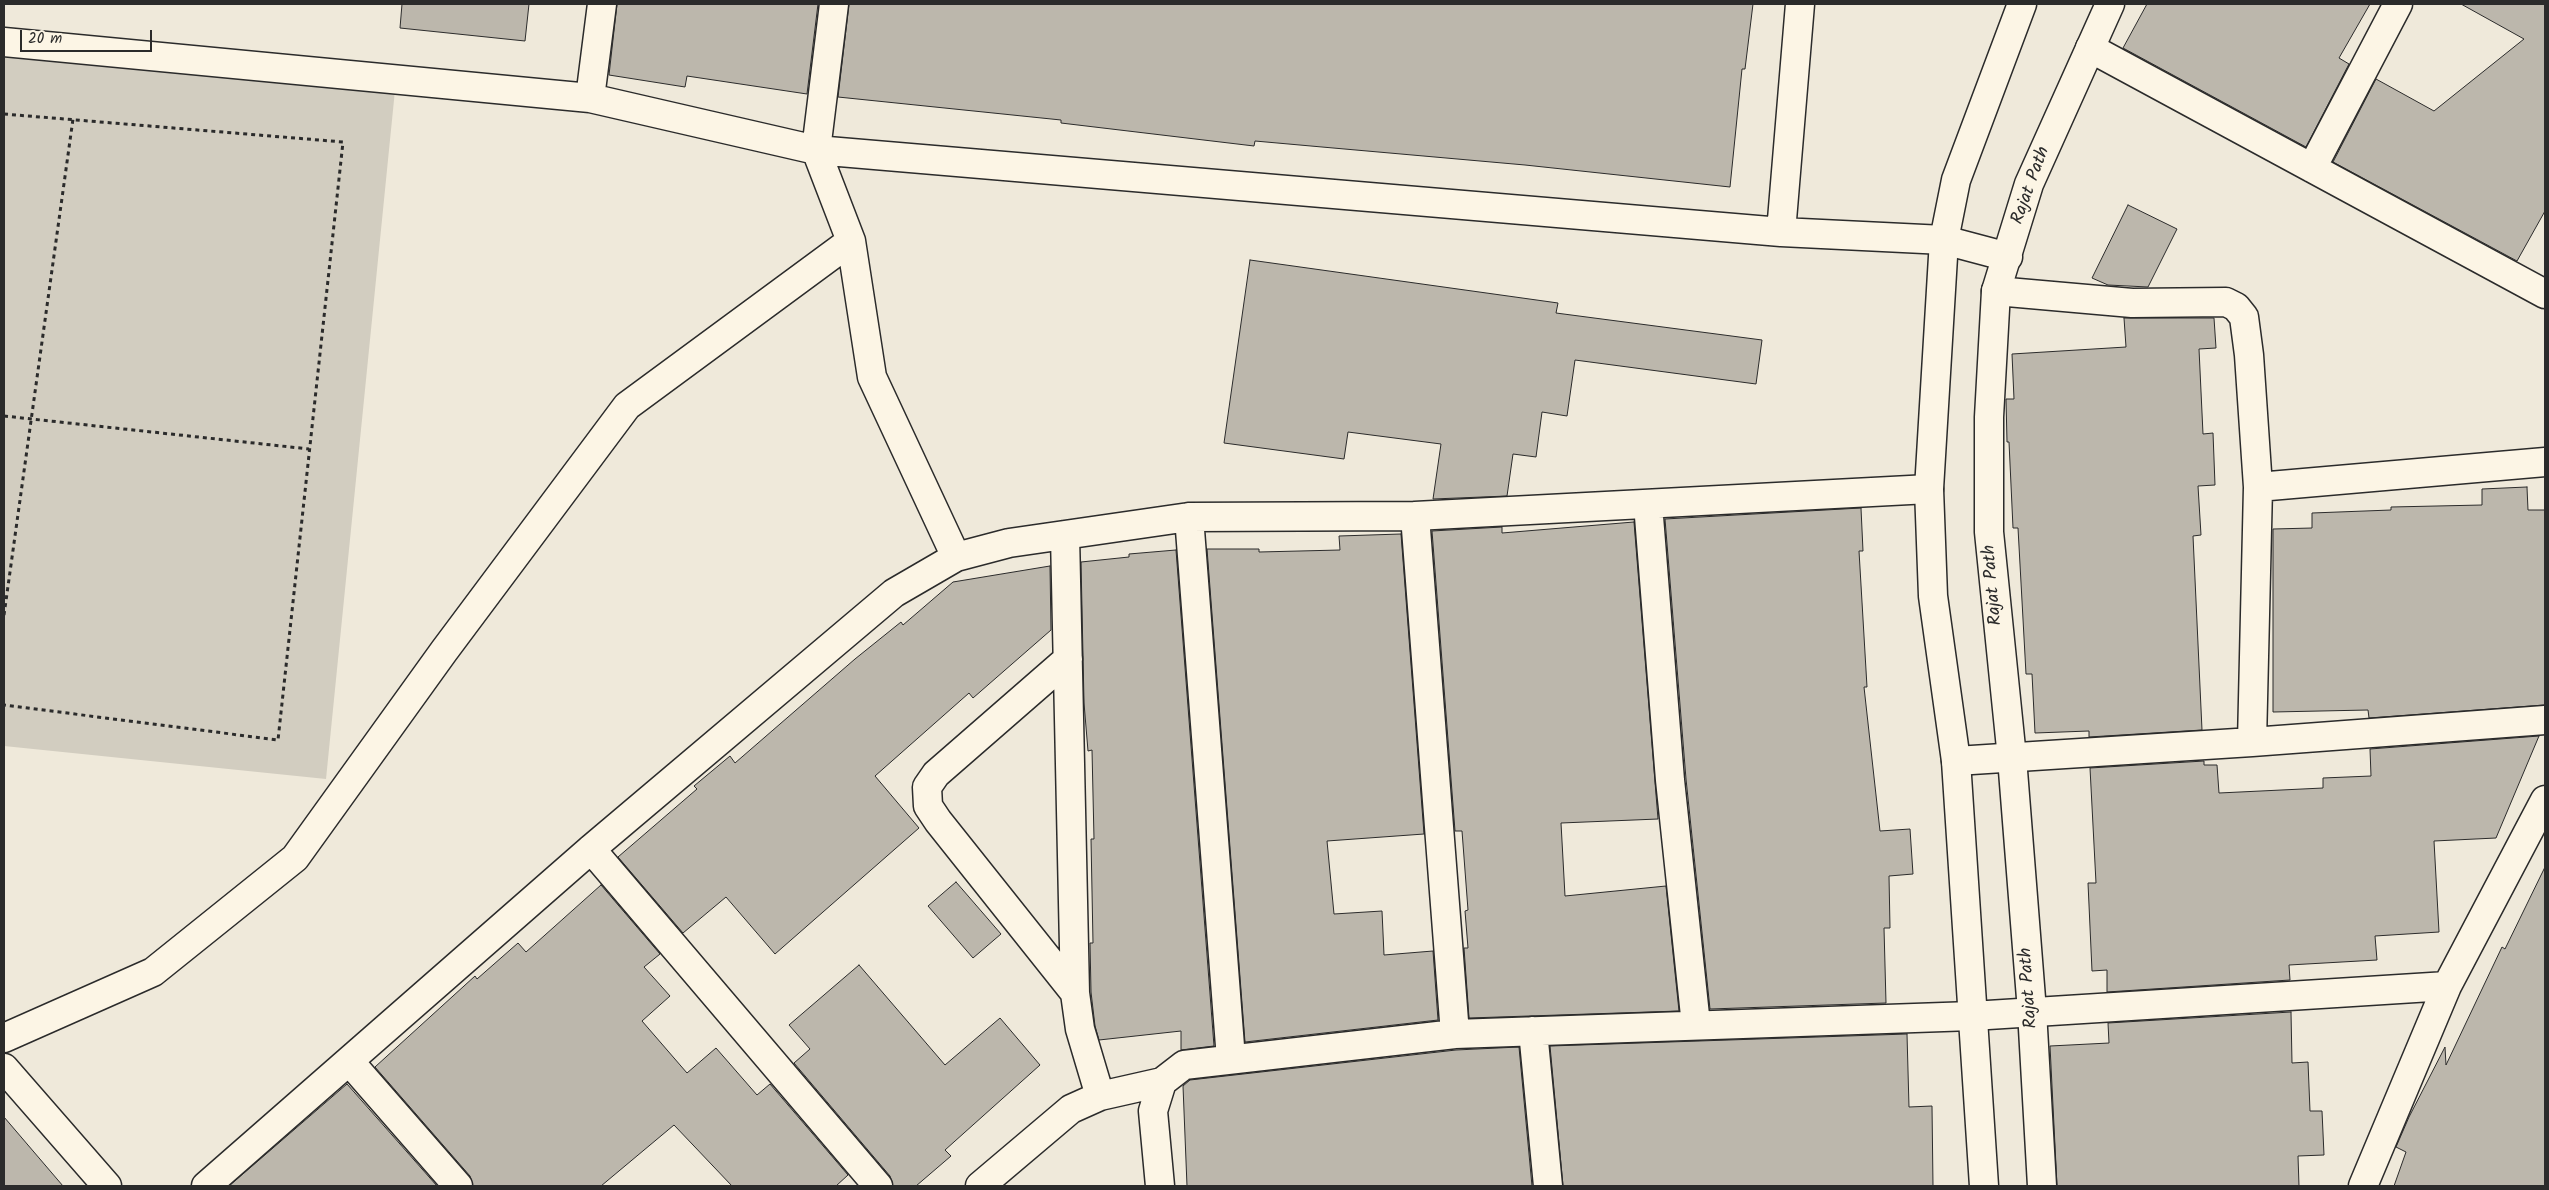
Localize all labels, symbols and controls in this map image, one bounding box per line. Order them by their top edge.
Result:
scale bar [22,20,155,52]
text: 20 m [28,27,62,51]
street label: Rajat Path [2008,144,2056,228]
street label: Rajat Path [1980,544,2008,626]
street label: Rajat Path [2016,947,2044,1029]

